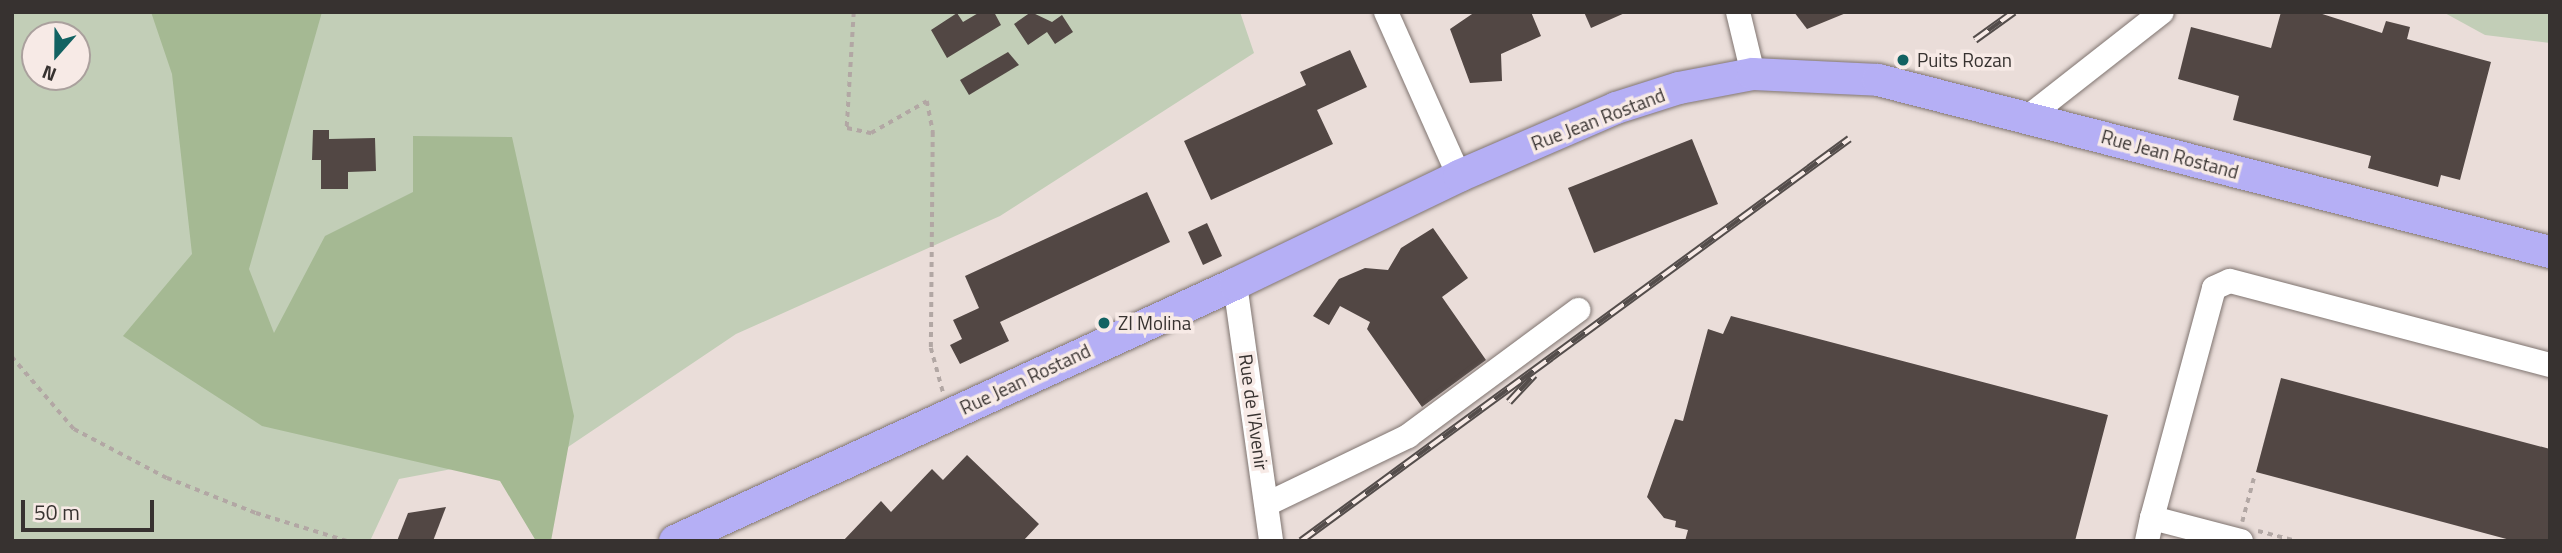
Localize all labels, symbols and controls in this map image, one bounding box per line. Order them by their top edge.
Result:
north arrow [21,21,91,91]
place label: Puits Rozan [1917,49,2012,71]
marker: Puits Rozan [1895,52,1911,68]
text: N [38,58,60,90]
street label: Rue Jean Rostand [1528,83,1668,155]
street label: Rue Jean Rostand [2099,125,2241,183]
place label: ZI Molina [1118,312,1191,334]
marker: ZI Molina [1096,315,1112,331]
street label: Rue Jean Rostand [956,339,1094,419]
street label: Rue de l'Avenir [1235,352,1273,472]
scale bar [24,486,158,530]
text: 50 m [34,496,80,528]

